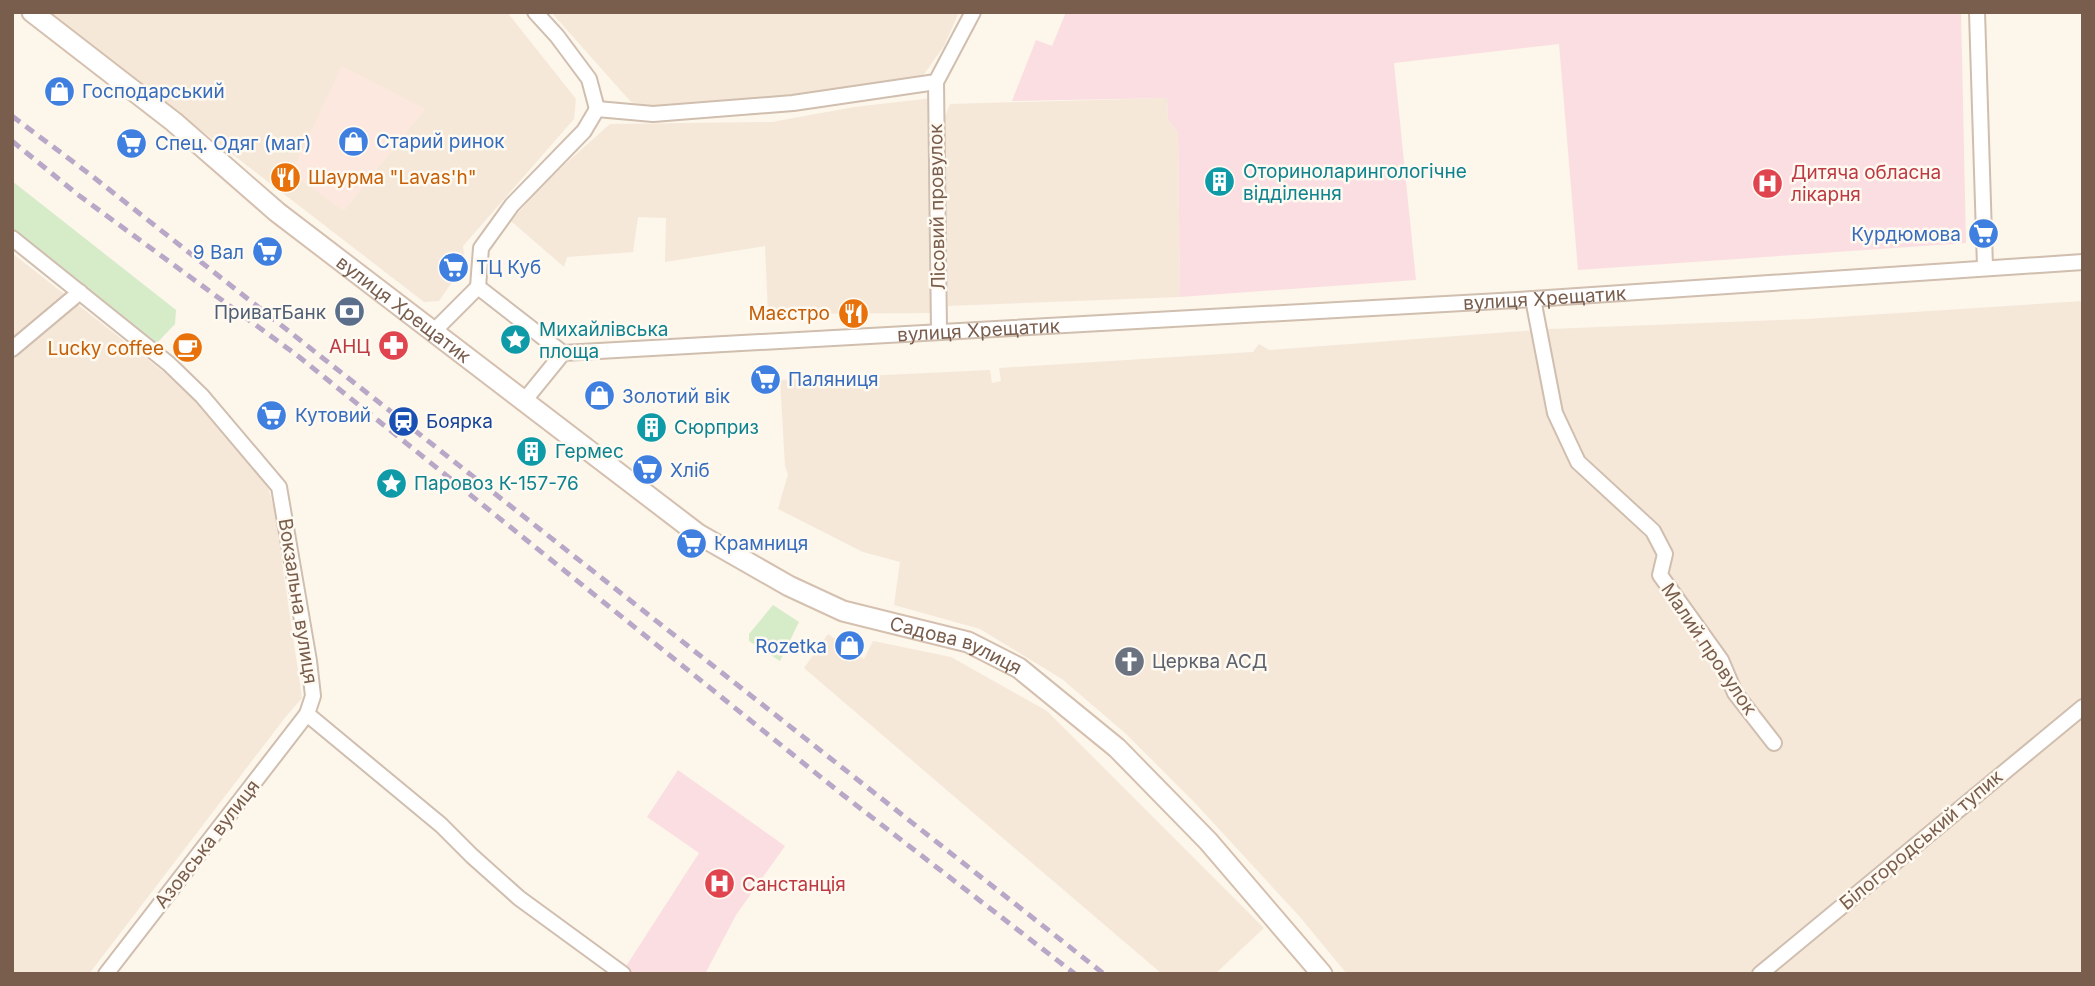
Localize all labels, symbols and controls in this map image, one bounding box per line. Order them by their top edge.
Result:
shop icon: Господарський [42,74,76,108]
place label: Господарський [82,80,225,103]
street label: Лісовий провулок [924,123,950,291]
shop icon: Старий ринок [336,124,370,158]
supermarket icon: Спец. Одяг (маг) [115,126,149,160]
place label: Старий ринок [376,130,505,153]
place label: Спец. Одяг (маг) [155,132,311,155]
restaurant icon: Шаурма "Lavas'h" [268,160,302,194]
place label: Оториноларингологічне відділення [1243,160,1467,205]
place label: Дитяча обласна лікарня [1791,161,1941,206]
building icon: Оториноларингологічне відділення [1203,165,1237,199]
place label: Шаурма "Lavas'h" [308,166,477,189]
hospital icon: Дитяча обласна лікарня [1751,166,1785,200]
supermarket icon: Курдюмова [1967,217,2001,251]
place label: Курдюмова [1851,223,1961,246]
supermarket icon: 9 Вал [250,235,284,269]
place label: 9 Вал [193,241,244,264]
street label: вулиця Хрещатик [332,250,476,368]
supermarket icon: ТЦ Куб [436,250,470,284]
place label: ТЦ Куб [476,256,541,279]
street label: вулиця Хрещатик [1463,281,1627,314]
bank icon: ПриватБанк [332,295,366,329]
restaurant icon: Маєстро [836,296,870,330]
place label: ПриватБанк [214,301,327,324]
place label: Маєстро [748,302,830,325]
street label: вулиця Хрещатик [896,314,1061,346]
place label: Михайлівська площа [539,318,668,363]
place icon: Михайлівська площа [499,323,533,357]
pharmacy icon: АНЦ [376,329,410,363]
cafe icon: Lucky coffee [170,331,204,365]
place label: АНЦ [329,335,370,358]
place label: Lucky coffee [48,337,164,360]
supermarket icon: Паляниця [748,362,782,396]
place label: Паляниця [788,368,879,391]
shop icon: Золотий вік [582,379,616,413]
place label: Золотий вік [622,385,731,408]
supermarket icon: Кутовий [255,398,289,432]
place label: Кутовий [295,404,371,427]
station icon: Боярка [386,404,420,438]
place label: Боярка [426,410,493,433]
building icon: Сюрприз [634,410,668,444]
place label: Сюрприз [674,416,759,439]
building icon: Гермес [515,434,549,468]
place label: Гермес [555,440,624,463]
supermarket icon: Хліб [630,453,664,487]
place label: Хліб [670,459,710,482]
place icon: Паровоз К-157-76 [374,466,408,500]
place label: Паровоз К-157-76 [414,472,579,495]
street label: Вокзальна вулиця [274,517,322,685]
supermarket icon: Крамниця [674,526,708,560]
place label: Крамниця [714,532,808,555]
street label: Малий провулок [1656,579,1762,720]
street label: Садова вулиця [887,612,1026,679]
shop icon: Rozetka [833,629,867,663]
place label: Rozetka [755,635,827,658]
church icon: Церква АСД [1112,644,1146,678]
place label: Церква АСД [1152,650,1267,673]
street label: Білогородський тупик [1835,765,2008,915]
street label: Азовська вулиця [150,775,264,913]
hospital icon: Санстанція [702,867,736,901]
place label: Санстанція [742,873,846,896]

